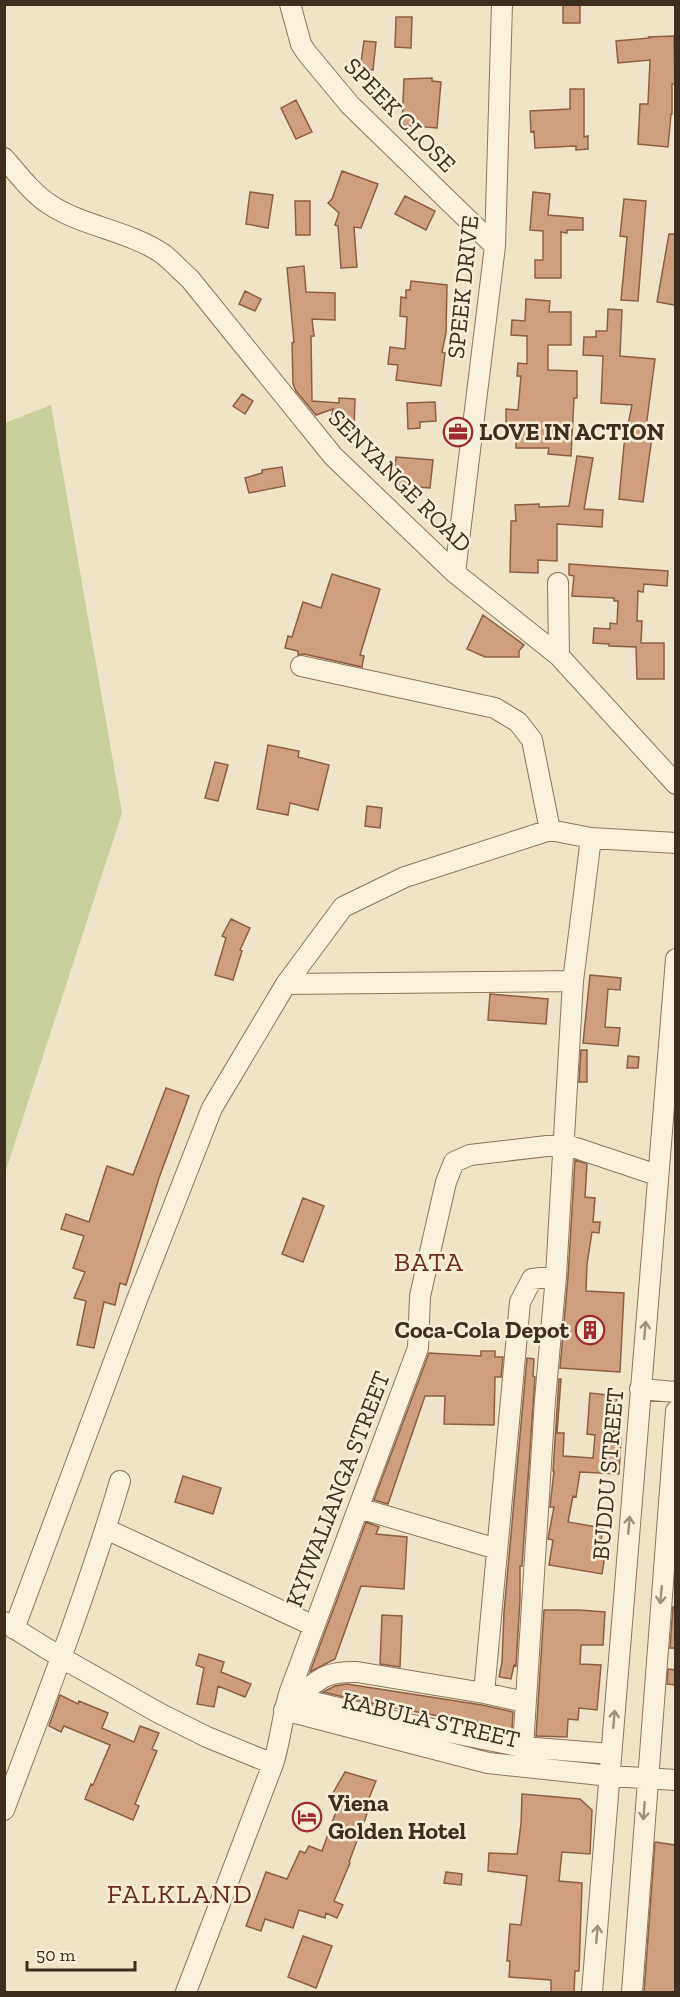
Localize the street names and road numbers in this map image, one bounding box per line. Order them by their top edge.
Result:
street label: SPEEK CLOSE [338,51,462,178]
street label: SPEEK DRIVE [441,214,484,360]
street label: SENYANGE ROAD [323,403,478,558]
street label: KYIWALIANGA STREET [279,1367,396,1611]
street label: BUDDU STREET [586,1386,630,1561]
street label: KABULA STREET [339,1685,523,1754]

